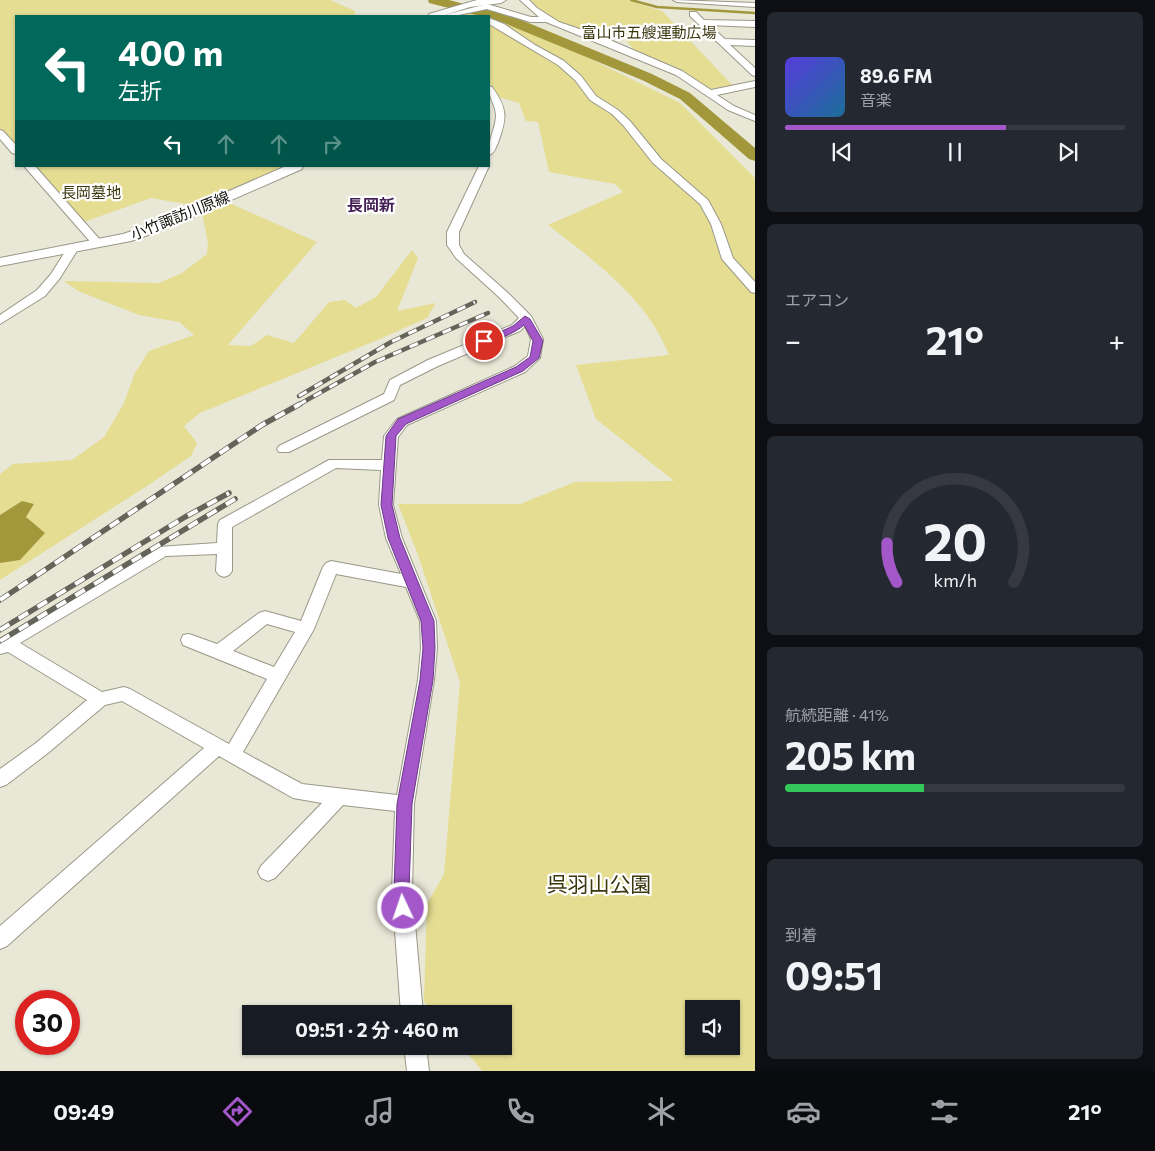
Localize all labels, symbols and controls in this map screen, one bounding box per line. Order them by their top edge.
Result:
park label: 富山市五艘運動広場 [581,23,717,41]
text: 400 m [118,30,223,73]
icon: left [35,35,100,100]
text: 89.6 FM [860,64,933,87]
text: 左折 [118,77,162,104]
text: 音楽 [860,90,892,109]
icon: left [159,130,187,158]
icon: ahead [212,130,240,158]
icon: ahead [265,130,293,158]
icon: right [318,130,346,158]
icon: previous [828,138,856,166]
icon: pause [941,138,969,166]
icon: next [1054,138,1082,166]
park label: 長岡墓地 [61,183,121,201]
street label: 小竹諏訪川原線 [128,187,232,243]
district label: 長岡新 [347,195,395,214]
text: エアコン [785,290,849,309]
text: 21° [926,316,984,363]
pin [463,320,505,362]
text: − [785,323,801,357]
text: + [1109,323,1125,357]
icon: arrive [470,327,498,355]
text: 20 [923,508,987,572]
text: km/h [933,569,977,591]
text: 航続距離 · 41% [785,705,889,724]
text: 205 km [785,731,916,778]
park label: 呉羽山公園 [547,871,652,896]
position arrow [376,881,428,933]
text: 到着 [785,925,817,944]
text: 09:51 [785,951,883,998]
speed limit sign: 30 [15,990,80,1055]
map controls [685,1000,740,1055]
button: sound [685,1000,740,1055]
text: 09:51 · 2 分 · 460 m [295,1018,459,1041]
icon: directions [220,1094,255,1129]
icon: music [362,1094,397,1129]
icon: phone [503,1094,538,1129]
icon: climate [644,1094,679,1129]
icon: car [786,1094,821,1129]
icon: filters [927,1094,962,1129]
text: 09:49 [53,1098,114,1125]
text: 21° [1068,1098,1102,1125]

